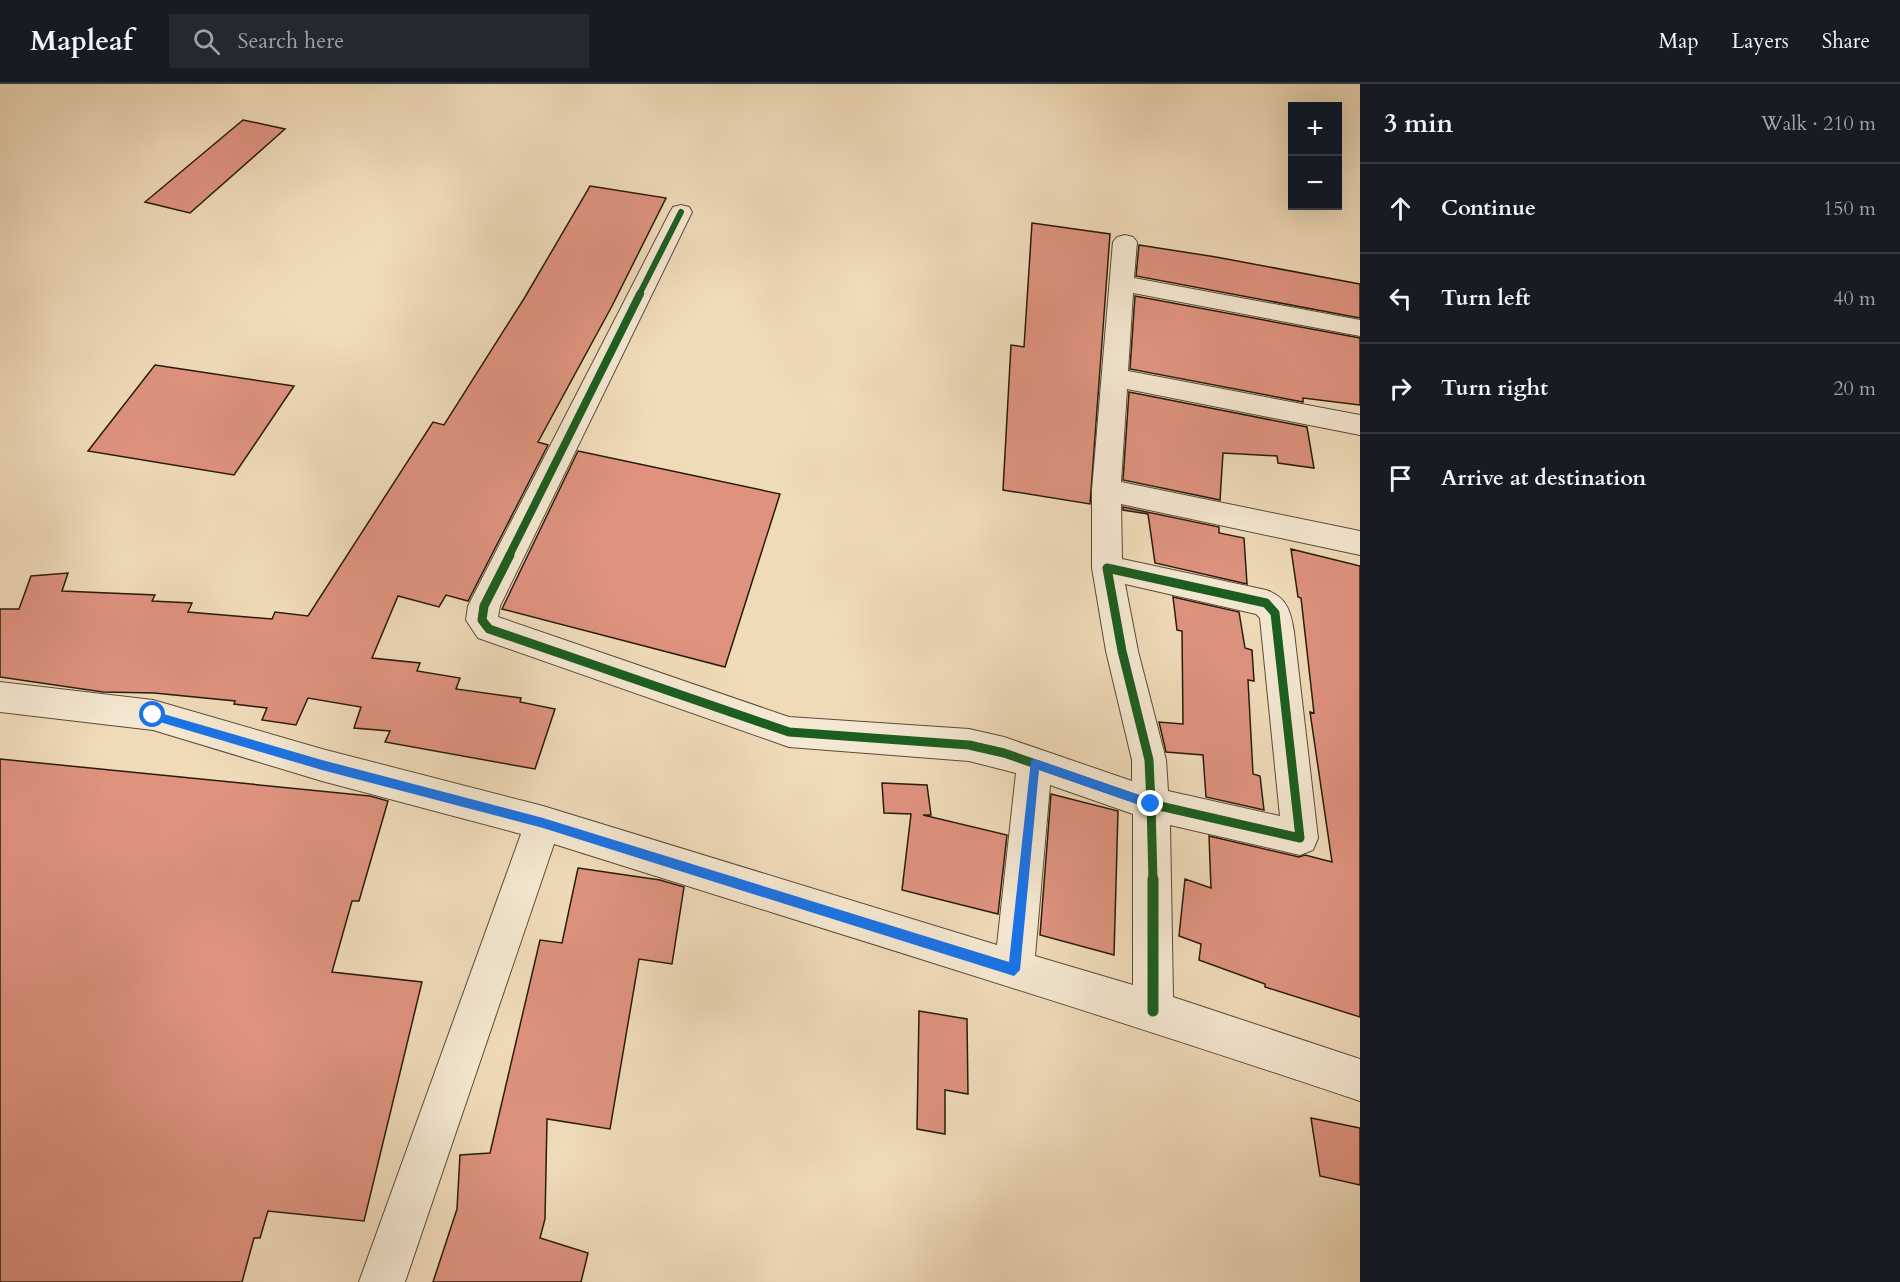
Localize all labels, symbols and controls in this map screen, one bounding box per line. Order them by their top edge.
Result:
search box [169,14,589,68]
text: Mapleaf [30,22,133,60]
icon: search [190,25,223,58]
text: Search here [238,26,344,56]
text: Map [1659,27,1699,56]
text: Layers [1732,27,1789,56]
text: Share [1822,27,1870,56]
map controls [1288,102,1342,210]
button: + [1288,102,1342,156]
text: 3 min [1384,106,1453,141]
text: Walk · 210 m [1761,110,1876,137]
button: − [1288,156,1342,210]
icon: ahead [1384,192,1417,225]
text: Continue [1441,193,1536,223]
text: 150 m [1823,195,1876,222]
icon: left [1384,282,1417,315]
text: Turn left [1441,283,1530,313]
text: 40 m [1833,285,1876,312]
icon: right [1384,372,1417,405]
text: Turn right [1441,373,1548,403]
text: 20 m [1833,375,1876,402]
icon: arrive [1384,462,1417,495]
text: Arrive at destination [1441,463,1646,493]
route start [139,701,165,727]
route end [1137,790,1163,816]

